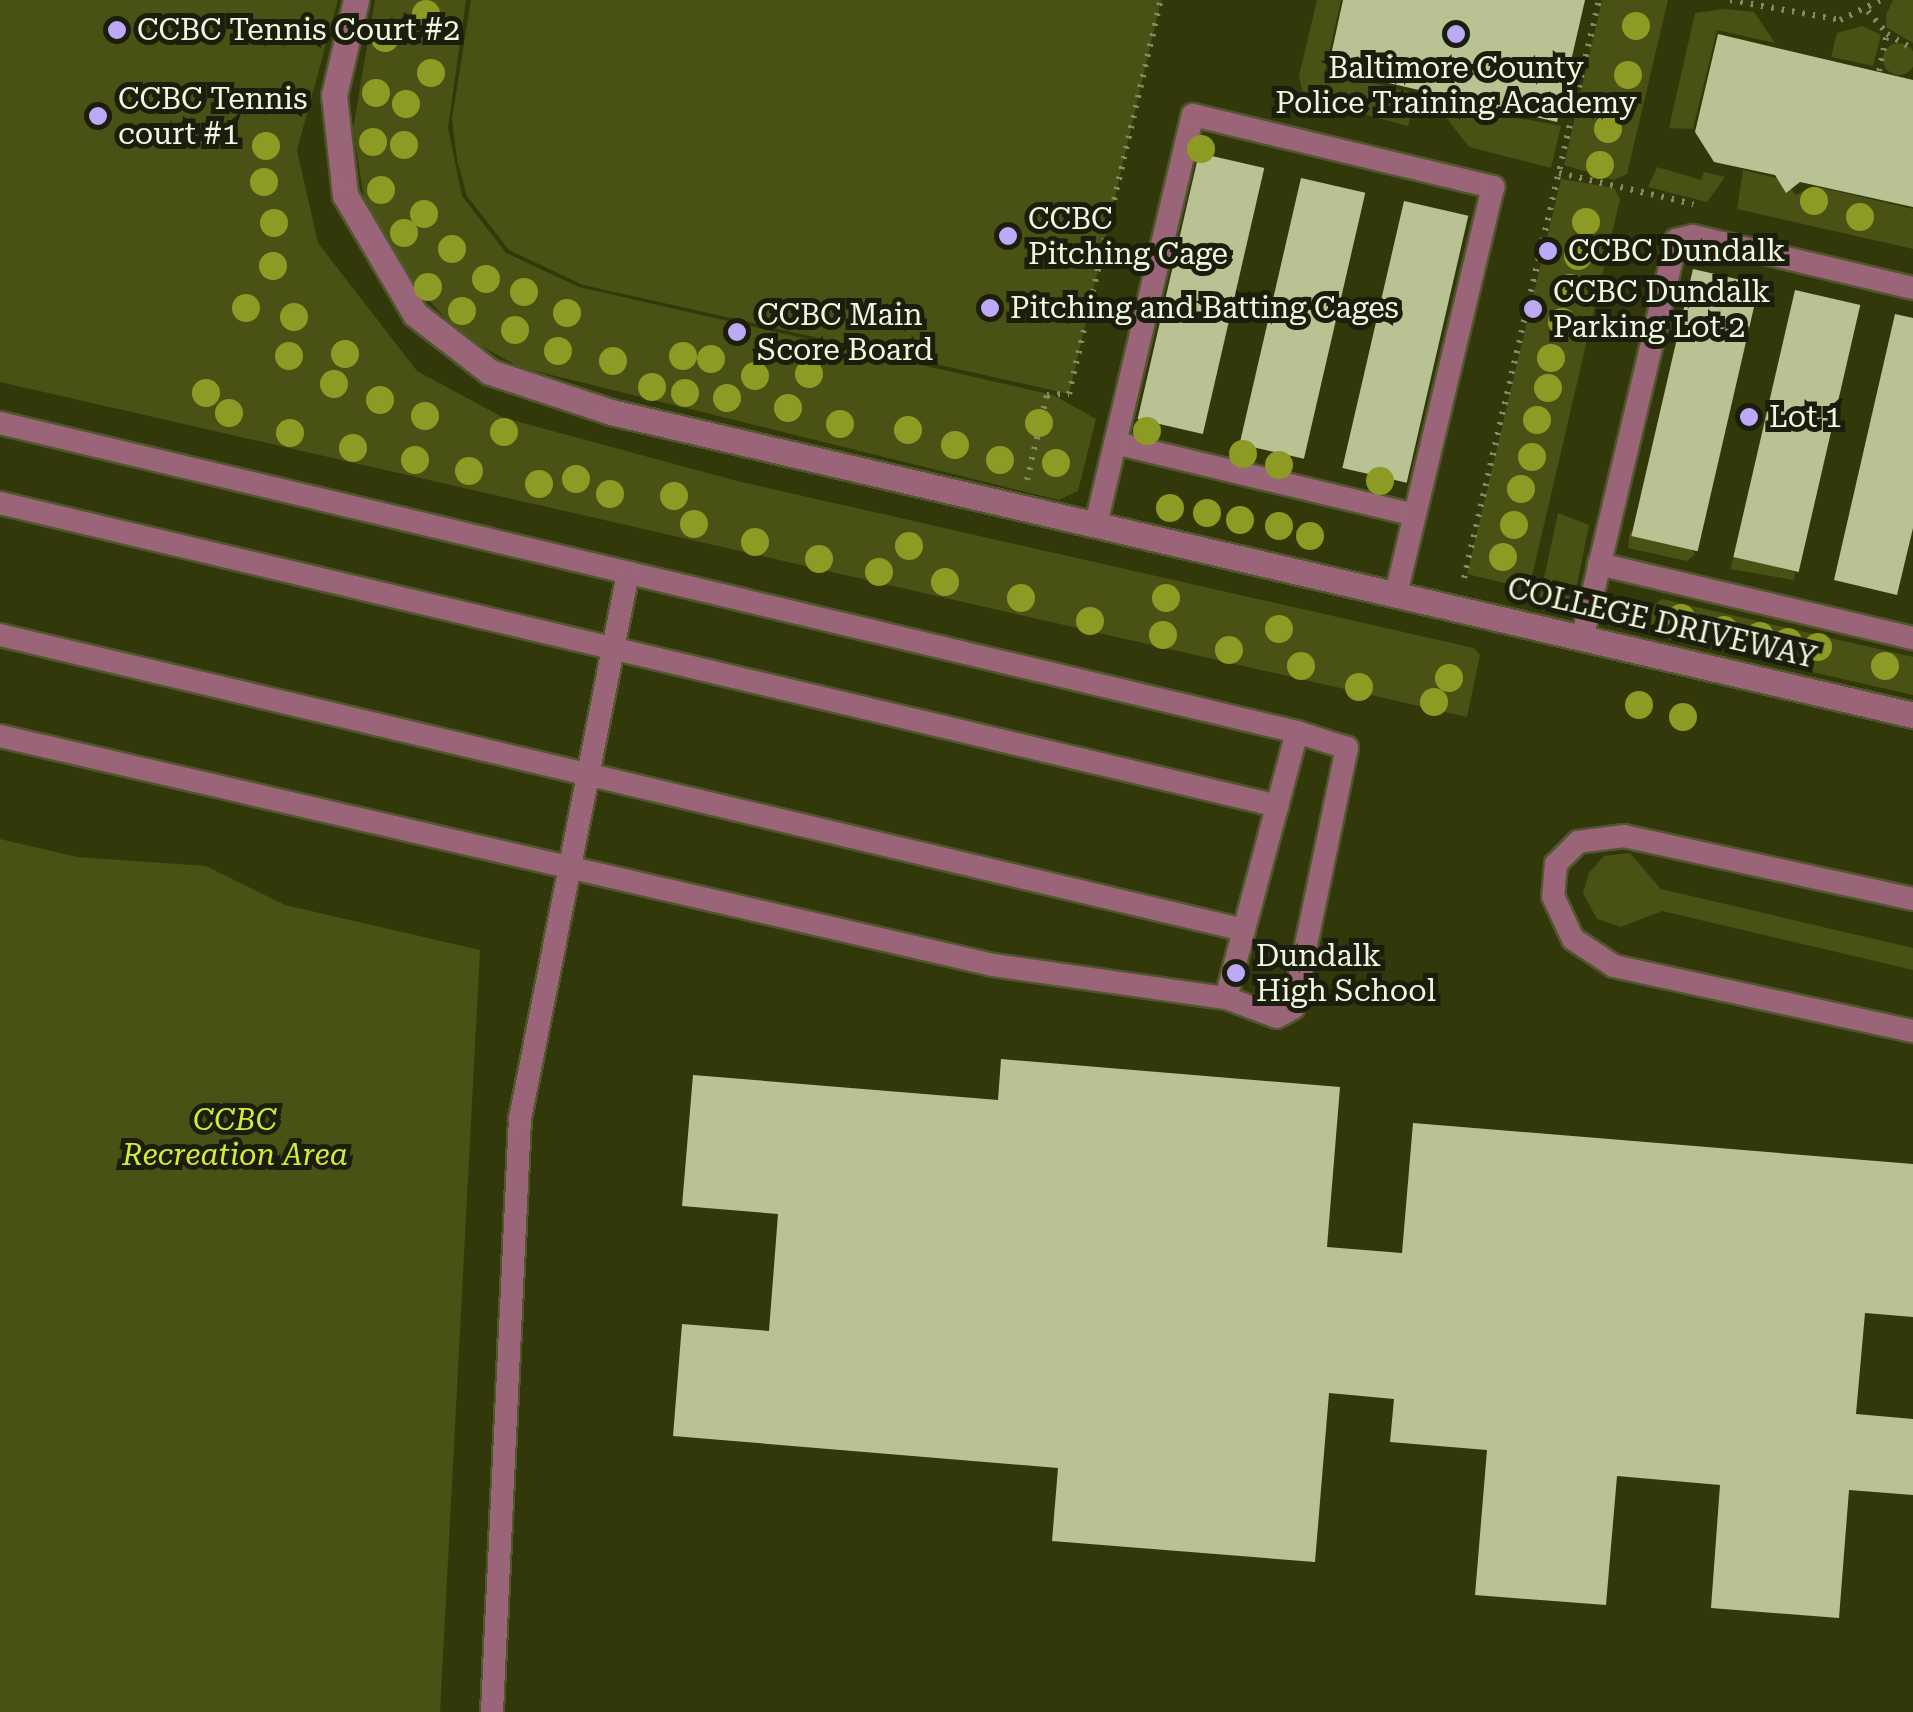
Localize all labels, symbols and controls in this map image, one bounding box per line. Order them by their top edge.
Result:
place label: CCBC Tennis Court #2 [137,12,460,48]
marker: CCBC Tennis Court #2 [106,19,128,41]
marker: Baltimore County Police Training Academy [1445,23,1467,45]
place label: Baltimore County Police Training Academy [1275,50,1637,120]
place label: CCBC Tennis court #1 [118,81,307,152]
marker: CCBC Tennis court #1 [87,105,109,127]
place label: CCBC Pitching Cage [1028,201,1228,272]
marker: CCBC Pitching Cage [997,225,1019,247]
place label: CCBC Dundalk [1568,233,1785,269]
marker: CCBC Dundalk [1537,240,1559,262]
place label: CCBC Dundalk Parking Lot 2 [1553,274,1770,344]
place label: Pitching and Batting Cages [1010,290,1399,326]
place label: CCBC Main Score Board [757,297,933,368]
marker: Pitching and Batting Cages [979,297,1001,319]
marker: CCBC Dundalk Parking Lot 2 [1522,298,1544,320]
marker: CCBC Main Score Board [726,321,748,343]
place label: Lot 1 [1769,399,1842,435]
marker: Lot 1 [1738,406,1760,428]
street label: COLLEGE DRIVEWAY [1504,570,1820,676]
place label: Dundalk High School [1256,938,1436,1008]
marker: Dundalk High School [1225,962,1247,984]
park label: CCBC Recreation Area [122,1102,348,1172]

